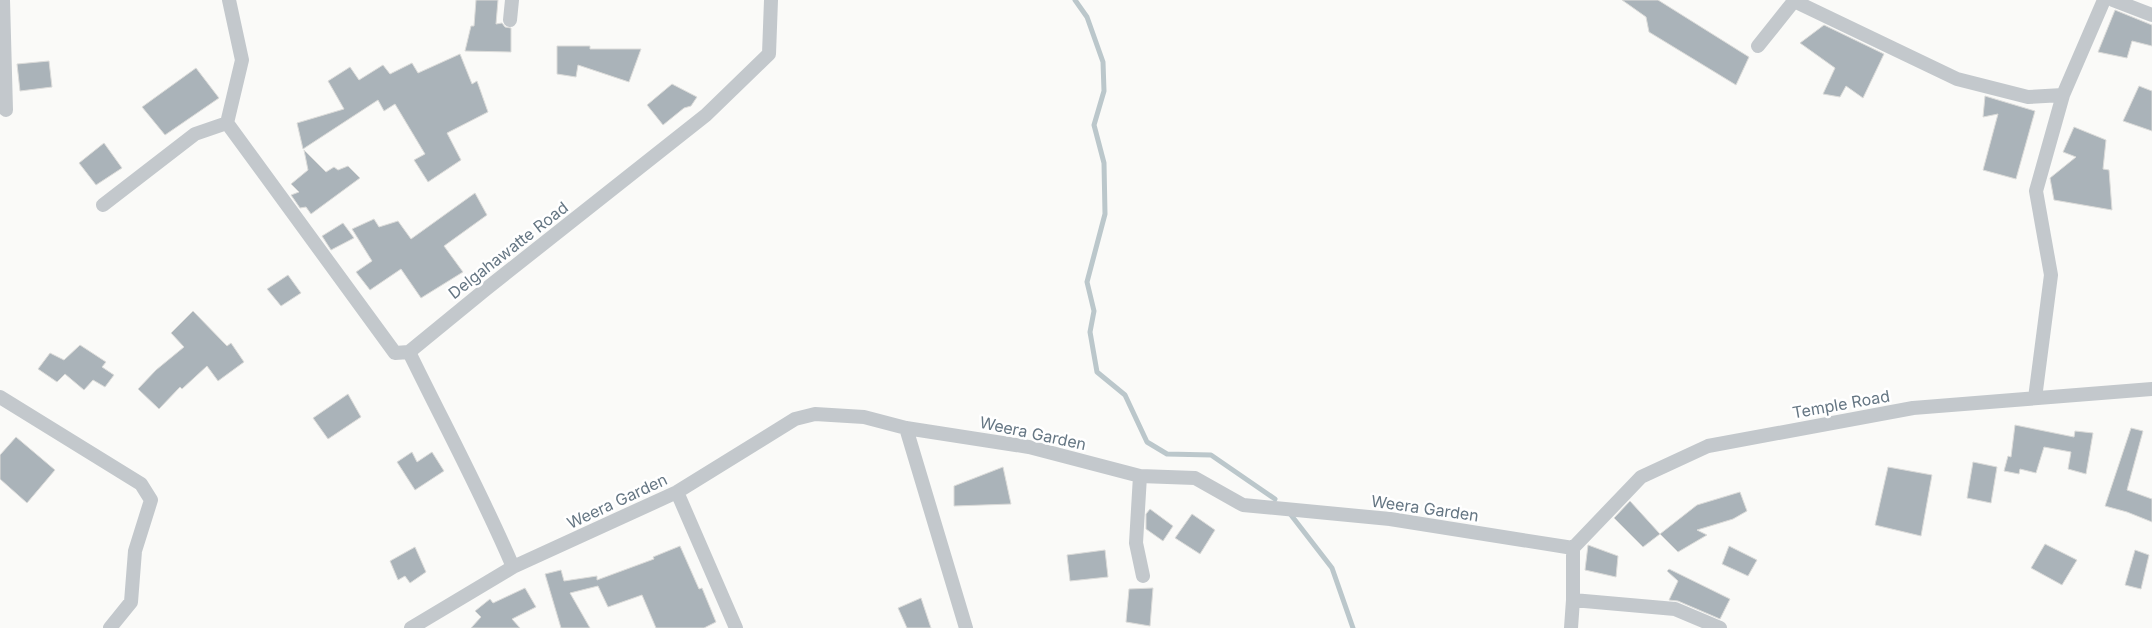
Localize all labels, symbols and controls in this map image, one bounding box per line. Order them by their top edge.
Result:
street label: Delgahawatte Road [444,197,572,303]
street label: Temple Road [1791,386,1891,422]
street label: Weera Garden [978,412,1088,454]
street label: Weera Garden [564,469,670,533]
street label: Weera Garden [1370,491,1480,525]

